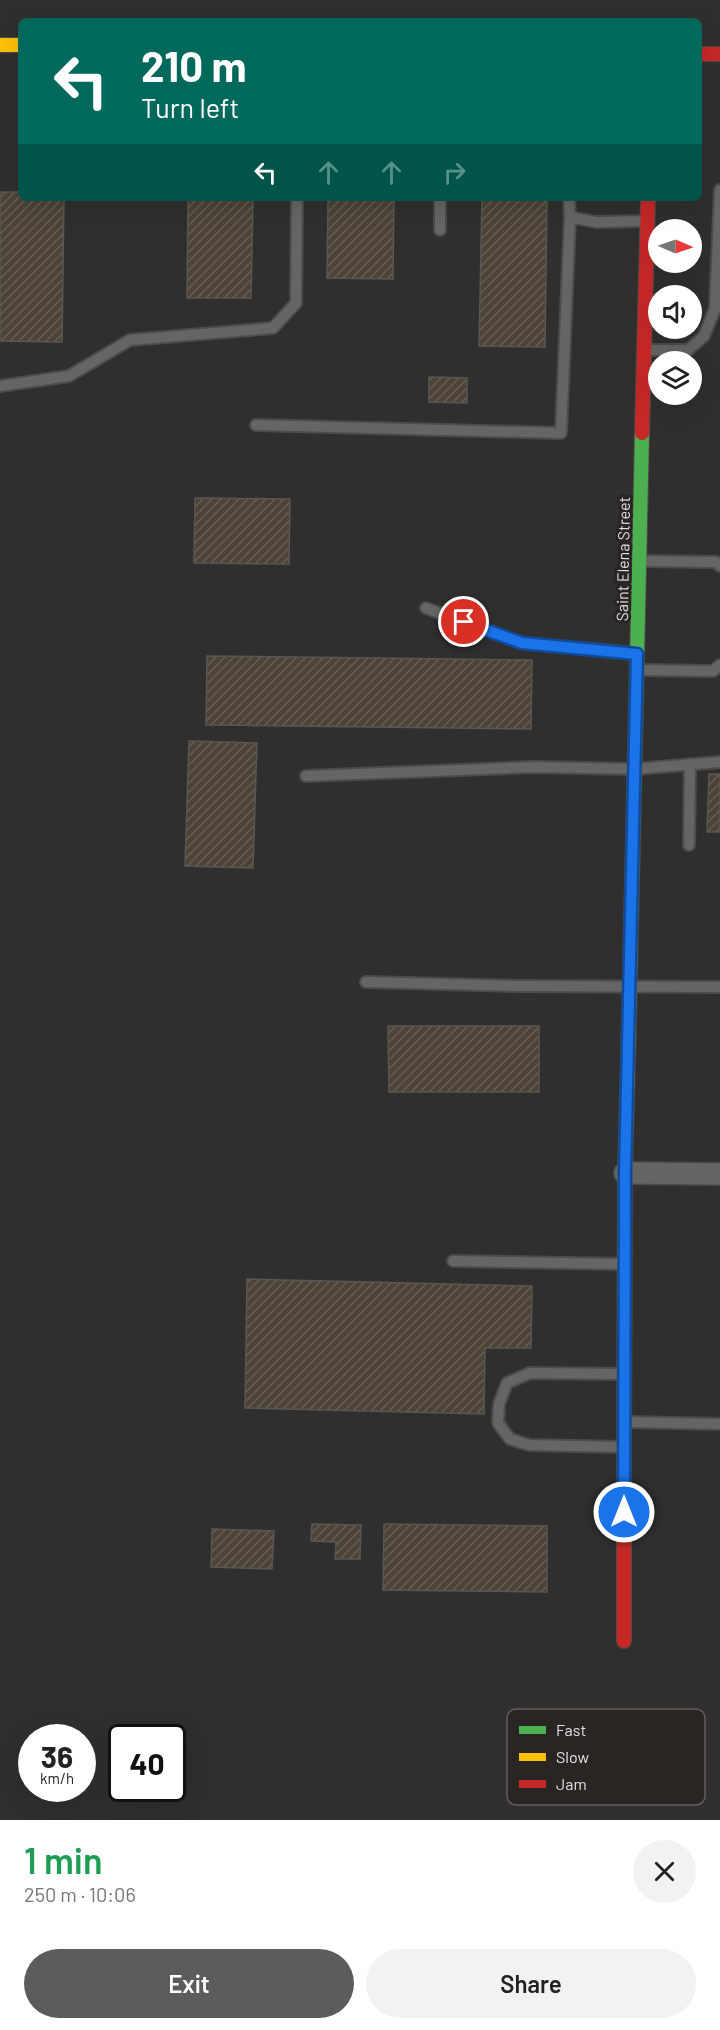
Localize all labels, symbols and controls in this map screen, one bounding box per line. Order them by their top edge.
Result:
text: 210 m [141,40,247,90]
icon: left [42,42,120,120]
text: Turn left [141,91,239,123]
icon: left [249,156,282,189]
icon: ahead [312,156,345,189]
icon: ahead [375,156,408,189]
icon: right [438,156,471,189]
north arrow [648,219,702,273]
map controls [648,219,702,405]
button: sound [648,285,702,339]
button: layers [648,351,702,405]
street label: Saint Elena Street [612,496,633,622]
pin [438,596,489,647]
icon: arrive [447,605,480,638]
position arrow [592,1480,656,1544]
legend [507,1709,705,1805]
text: Fast [556,1720,586,1739]
speed limit sign: 40 [108,1724,186,1802]
text: 36 [41,1738,73,1774]
text: Slow [556,1747,589,1766]
text: km/h [40,1769,74,1787]
text: Jam [556,1774,587,1793]
text: 1 min [24,1838,103,1881]
button: close [633,1840,696,1903]
text: 250 m · 10:06 [24,1882,136,1906]
button: Exit [24,1949,354,2018]
button: Share [366,1949,696,2018]

